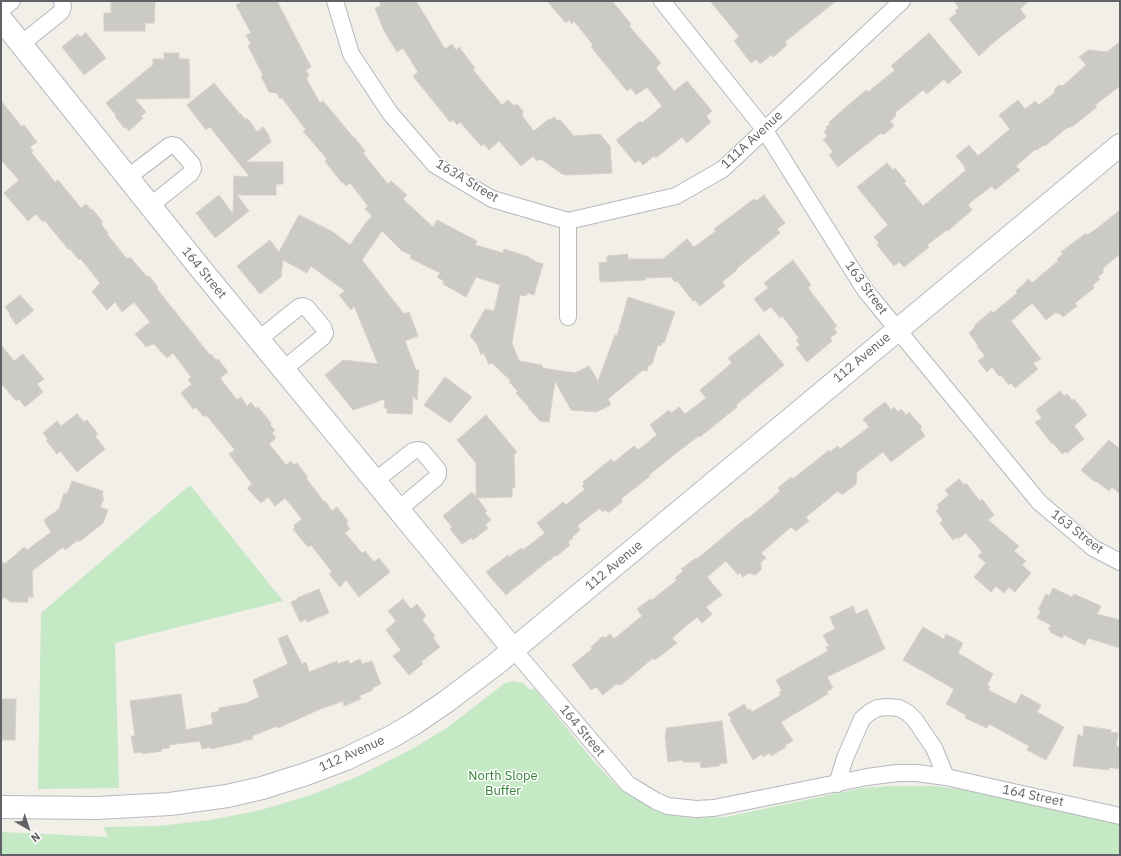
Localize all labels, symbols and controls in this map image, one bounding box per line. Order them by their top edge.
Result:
street label: 111A Avenue [718,108,786,172]
street label: 163A Street [433,156,501,206]
street label: 164 Street [178,244,230,302]
street label: 163 Street [841,258,891,318]
street label: 112 Avenue [830,330,894,386]
street label: 163 Street [1048,507,1106,557]
street label: 112 Avenue [582,538,646,594]
street label: 164 Street [556,702,608,760]
street label: 112 Avenue [317,733,387,775]
park label: North Slope Buffer [468,768,538,799]
street label: 164 Street [1001,782,1065,810]
north arrow [8,808,48,848]
text: N [28,829,43,845]

